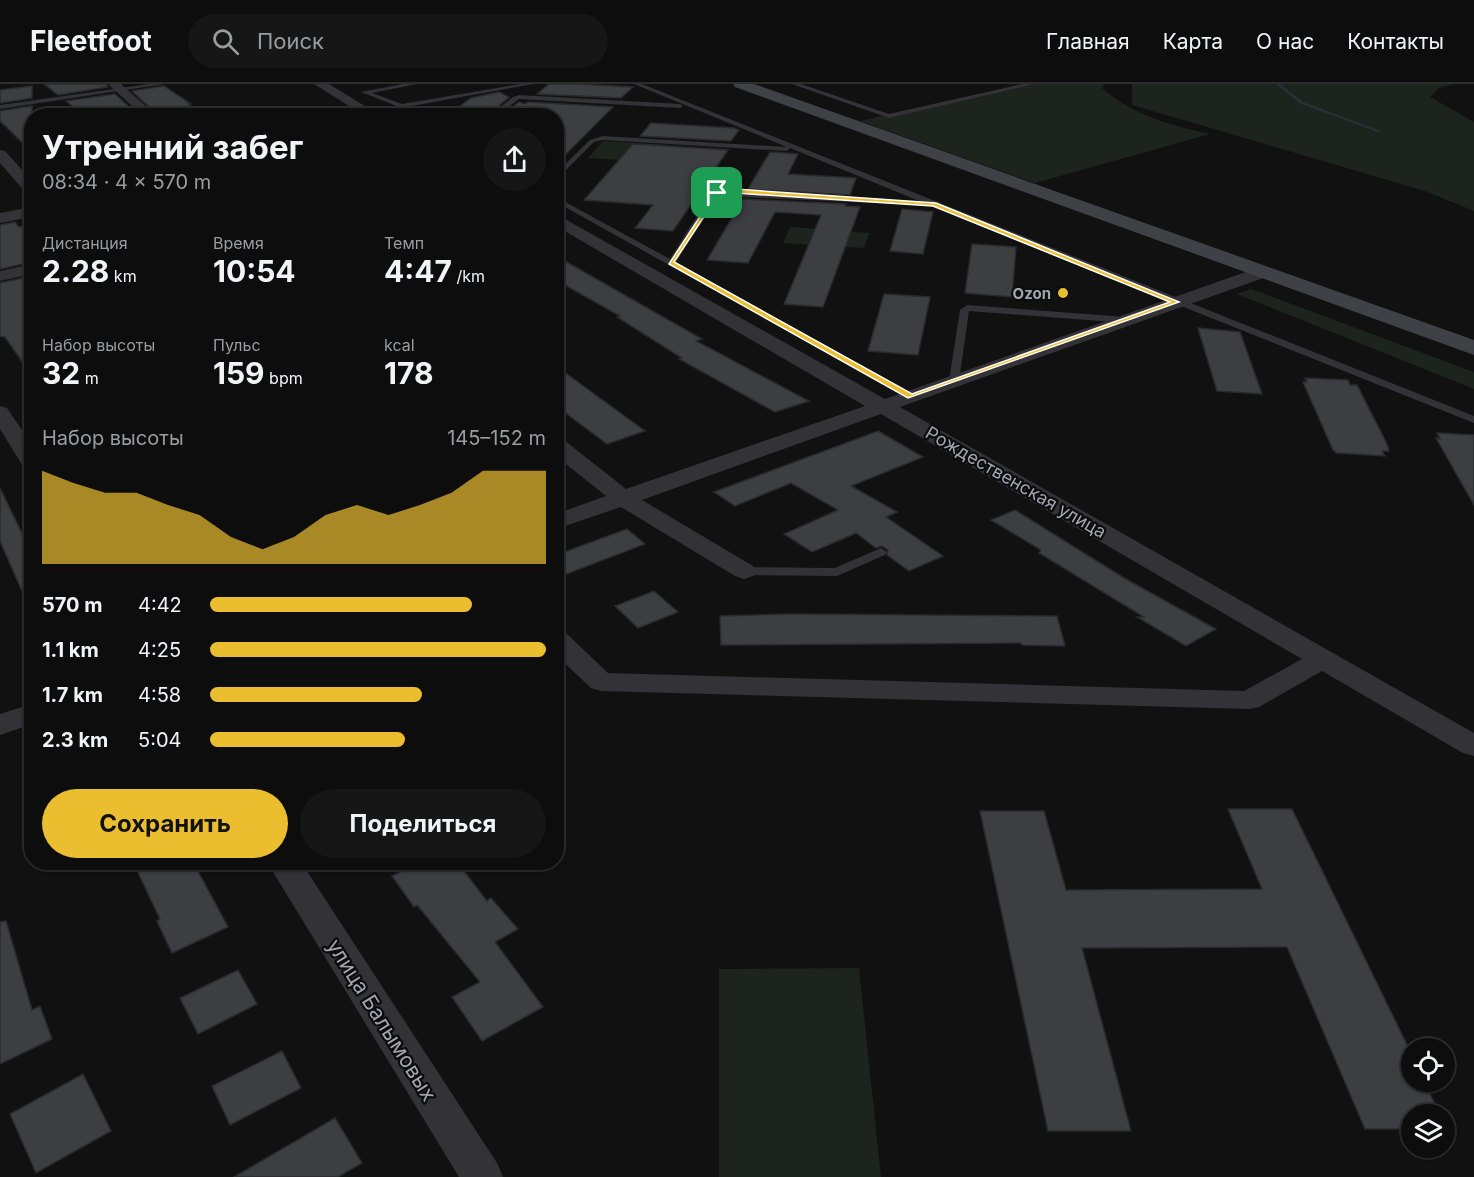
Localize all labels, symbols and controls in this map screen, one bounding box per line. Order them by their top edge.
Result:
search box [188,14,608,68]
text: Fleetfoot [30,24,152,58]
icon: search [209,25,242,58]
text: Поиск [257,28,324,54]
text: Главная [1046,29,1130,54]
text: Карта [1163,29,1223,54]
text: О нас [1256,29,1314,54]
text: Контакты [1347,29,1444,54]
text: Утренний забег [42,127,303,167]
button: share [483,128,546,191]
pin [691,167,742,218]
text: 08:34 · 4 × 570 m [42,170,211,194]
icon: arrive [700,176,733,209]
text: Дистанция [42,233,128,253]
text: Время [213,233,264,253]
text: Темп [384,233,424,253]
text: 2.28 [42,253,109,289]
text: 10:54 [213,253,296,289]
text: 4:47 [384,253,452,289]
text: km [109,266,137,286]
text: /km [452,266,485,286]
place label: Ozon [1013,284,1051,303]
marker: Ozon [1056,286,1070,300]
text: Набор высоты [42,335,155,355]
text: Пульс [213,335,261,355]
text: kcal [384,335,415,355]
text: 32 [42,355,80,391]
text: 159 [213,355,265,391]
text: 178 [384,355,433,391]
text: m [80,368,99,388]
text: bpm [265,368,303,388]
street label: Рождественская улица [922,422,1110,542]
text: Набор высоты [42,426,184,450]
text: 145–152 m [447,426,546,450]
text: 570 m [42,593,103,617]
text: 4:42 [138,593,182,617]
text: 1.1 km [42,638,99,662]
text: 4:25 [138,638,181,662]
text: 1.7 km [42,683,103,707]
text: 4:58 [138,683,181,707]
text: 2.3 km [42,728,108,752]
text: 5:04 [138,728,181,752]
button: Сохранить [42,789,288,858]
button: Поделиться [300,789,546,858]
street label: улица Балымовых [322,934,442,1106]
map controls [1401,1038,1455,1158]
button: locate [1401,1038,1455,1092]
button: layers [1401,1104,1455,1158]

